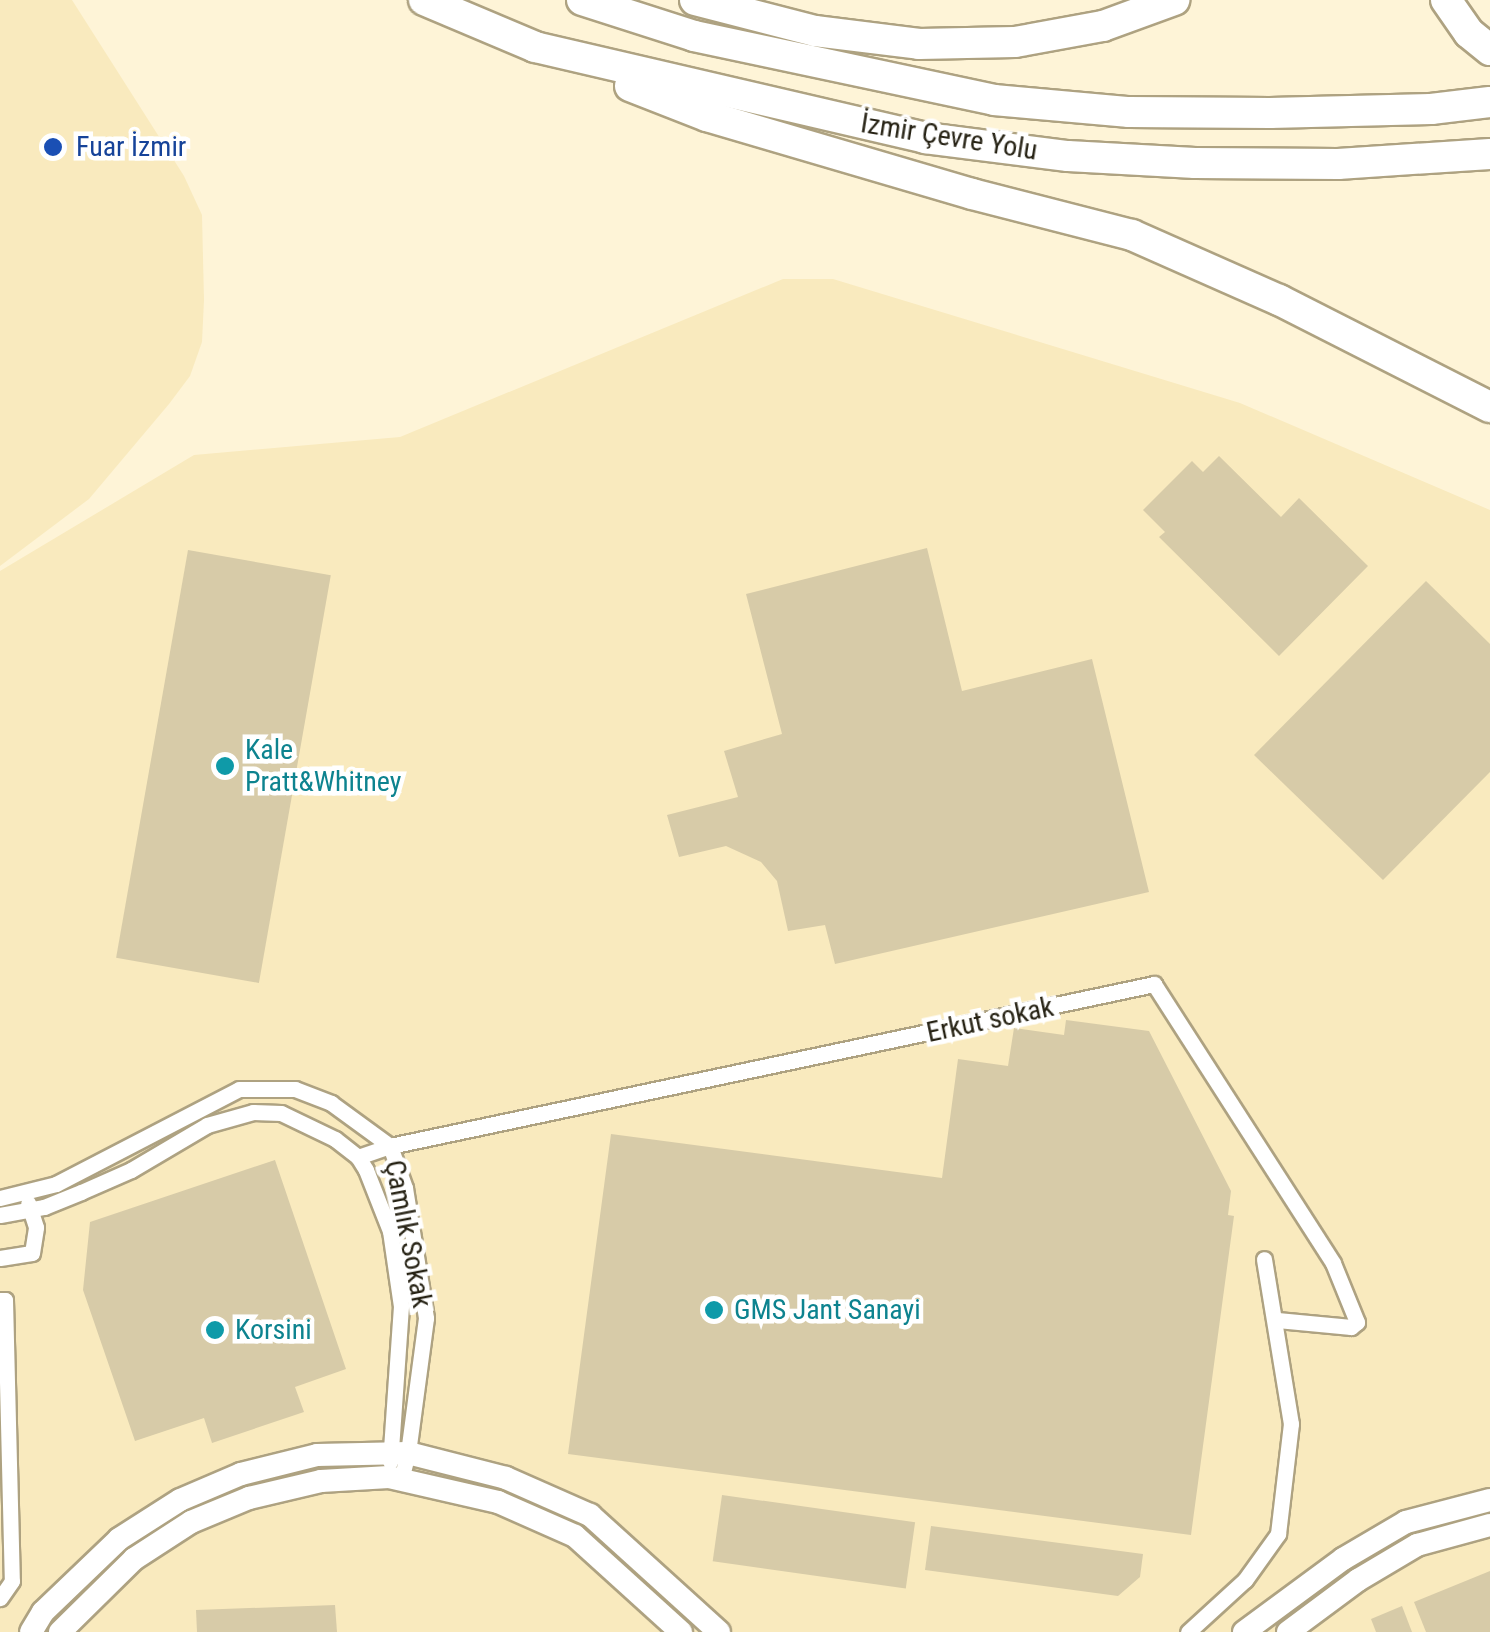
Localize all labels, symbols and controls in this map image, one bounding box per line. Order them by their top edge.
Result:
street label: İzmir Çevre Yolu [858,106,1040,168]
place label: Fuar İzmir [76,130,186,164]
marker: Fuar İzmir [40,134,66,160]
place label: Kale Pratt&Whitney [245,733,401,799]
marker: Kale Pratt&Whitney [214,755,236,777]
street label: Erkut sokak [924,990,1056,1050]
street label: Çamlık Sokak [377,1157,439,1311]
place label: GMS Jant Sanayi [734,1293,921,1327]
marker: GMS Jant Sanayi [703,1299,725,1321]
place label: Korsini [235,1313,312,1347]
marker: Korsini [204,1319,226,1341]

